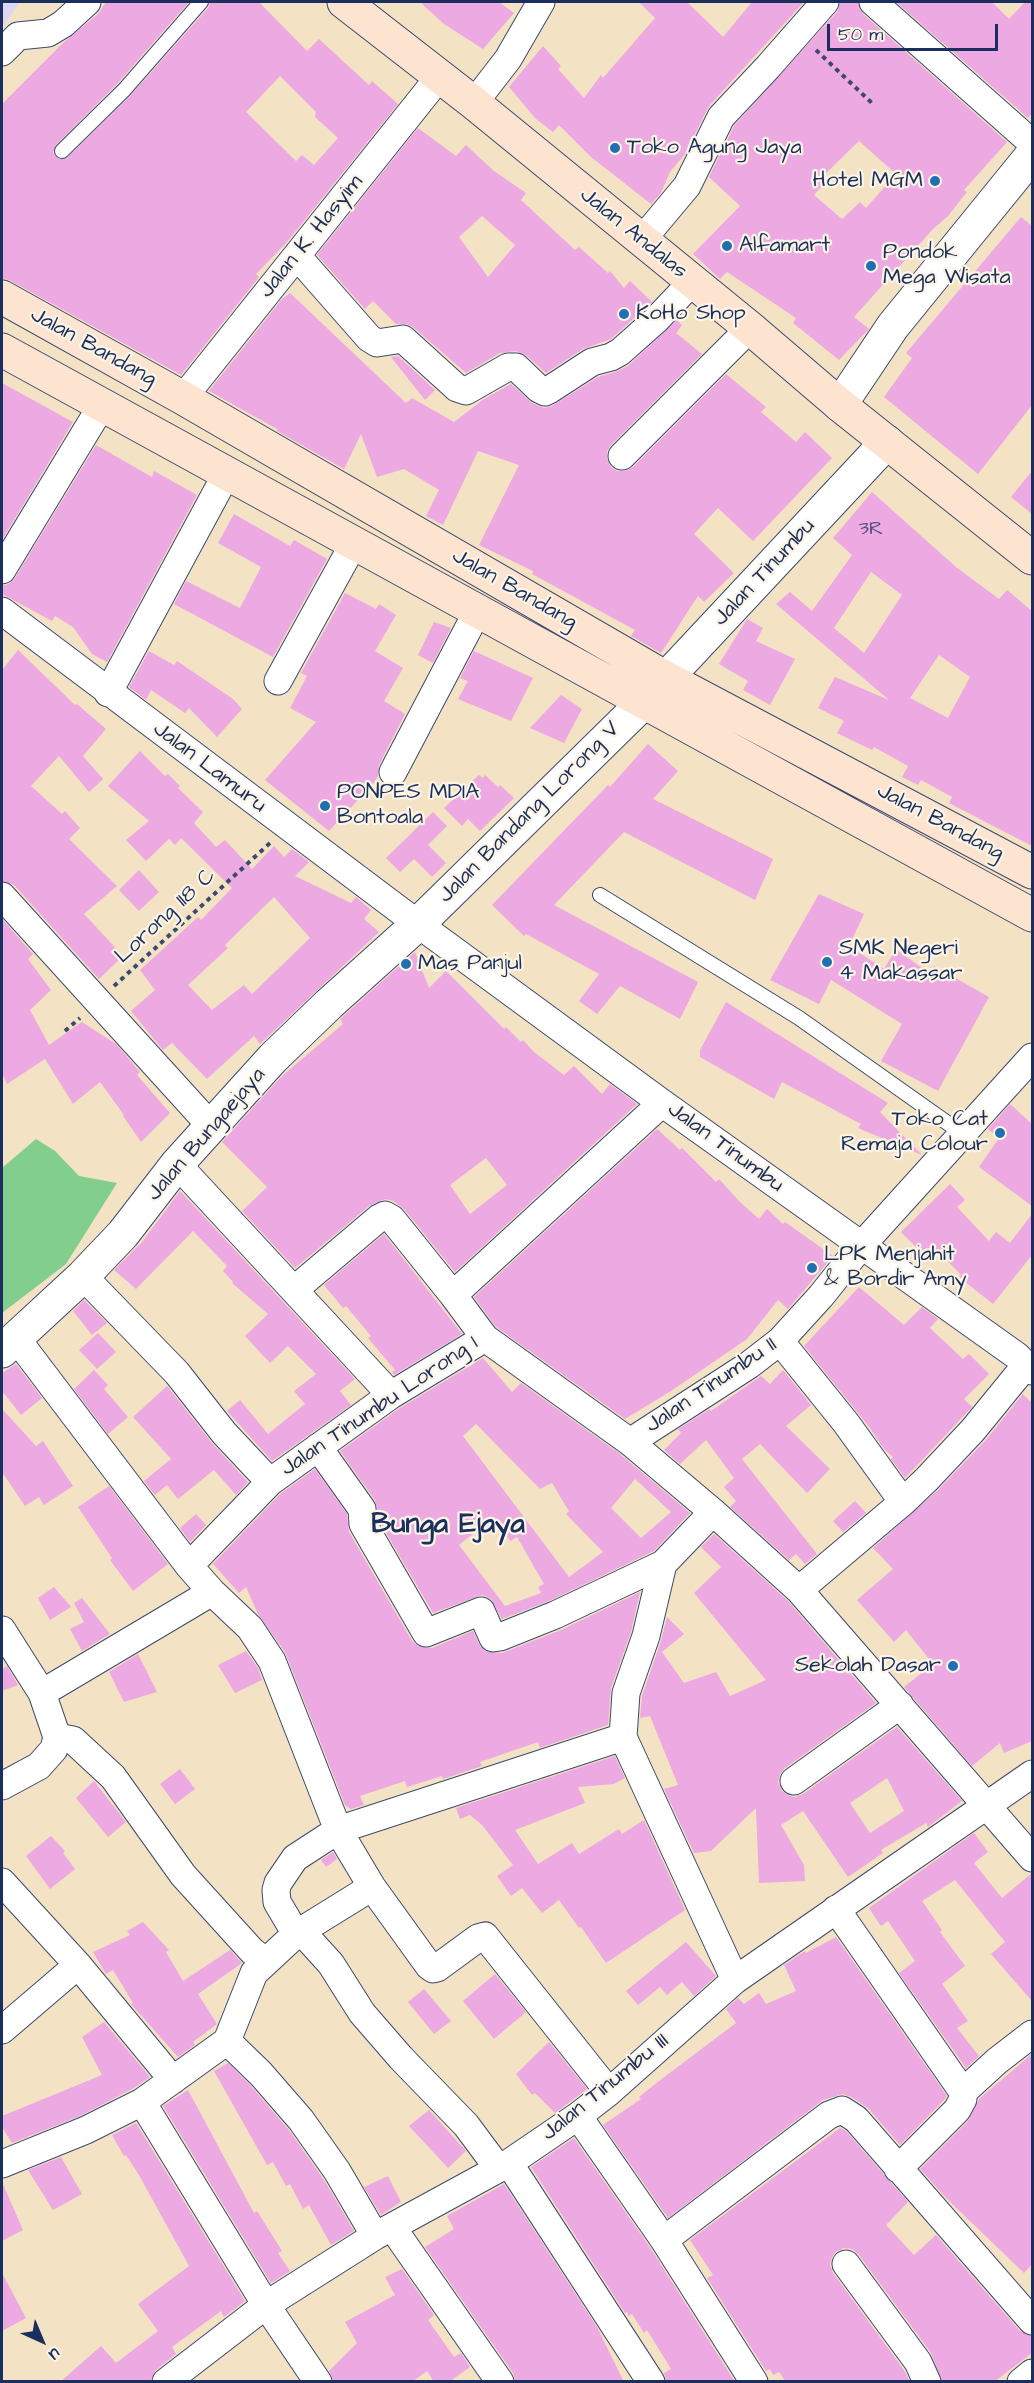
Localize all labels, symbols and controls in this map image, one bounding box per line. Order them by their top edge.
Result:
scale bar [830,12,1001,50]
text: 50 m [838,22,883,47]
place label: Toko Agung Jaya [627,135,802,161]
marker: Toko Agung Jaya [608,141,622,155]
place label: Hotel MGM [813,168,923,194]
street label: Jalan K. Hasyim [254,170,370,304]
marker: Hotel MGM [928,174,942,188]
street label: Jalan Andalas [574,183,692,285]
place label: Alfamart [739,233,830,259]
marker: Alfamart [720,239,734,253]
place label: Pondok Mega Wisata [883,240,1011,292]
marker: Pondok Mega Wisata [864,259,878,273]
place label: KoHo Shop [636,301,746,327]
street label: Jalan Bandang [25,303,161,393]
marker: KoHo Shop [617,307,631,321]
street label: Jalan Tinumbu [709,514,821,632]
house number: 3R [859,518,883,542]
street label: Jalan Bandang [447,544,581,636]
street label: Jalan Lamuru [147,717,271,819]
street label: Jalan Bandang Lorong V [434,717,626,909]
street label: Jalan Bandang [872,778,1008,868]
place label: PONPES MDIA Bontoala [337,780,479,831]
marker: PONPES MDIA Bontoala [318,799,332,813]
street label: Lorong 118 C [110,864,222,970]
place label: SMK Negeri 4 Makassar [839,936,962,987]
place label: Mas Panjul [418,951,522,977]
marker: SMK Negeri 4 Makassar [820,955,834,969]
marker: Mas Panjul [399,957,413,971]
street label: Jalan Bungaejaya [142,1063,272,1207]
street label: Jalan Tinumbu [662,1097,788,1199]
place label: Toko Cat Remaja Colour [841,1107,988,1158]
marker: Toko Cat Remaja Colour [993,1126,1007,1140]
place label: LPK Menjahit & Bordir Amy [824,1242,967,1294]
marker: LPK Menjahit & Bordir Amy [805,1261,819,1275]
street label: Jalan Tinumbu Lorong 1 [276,1331,484,1483]
street label: Jalan Tinumbu II [641,1332,783,1440]
district label: Bunga Ejaya [371,1509,525,1543]
place label: Sekolah Dasar [795,1653,941,1679]
marker: Sekolah Dasar [946,1659,960,1673]
street label: Jalan Tinumbu III [537,2029,675,2147]
north arrow [12,2311,72,2371]
text: U [44,2343,65,2365]

